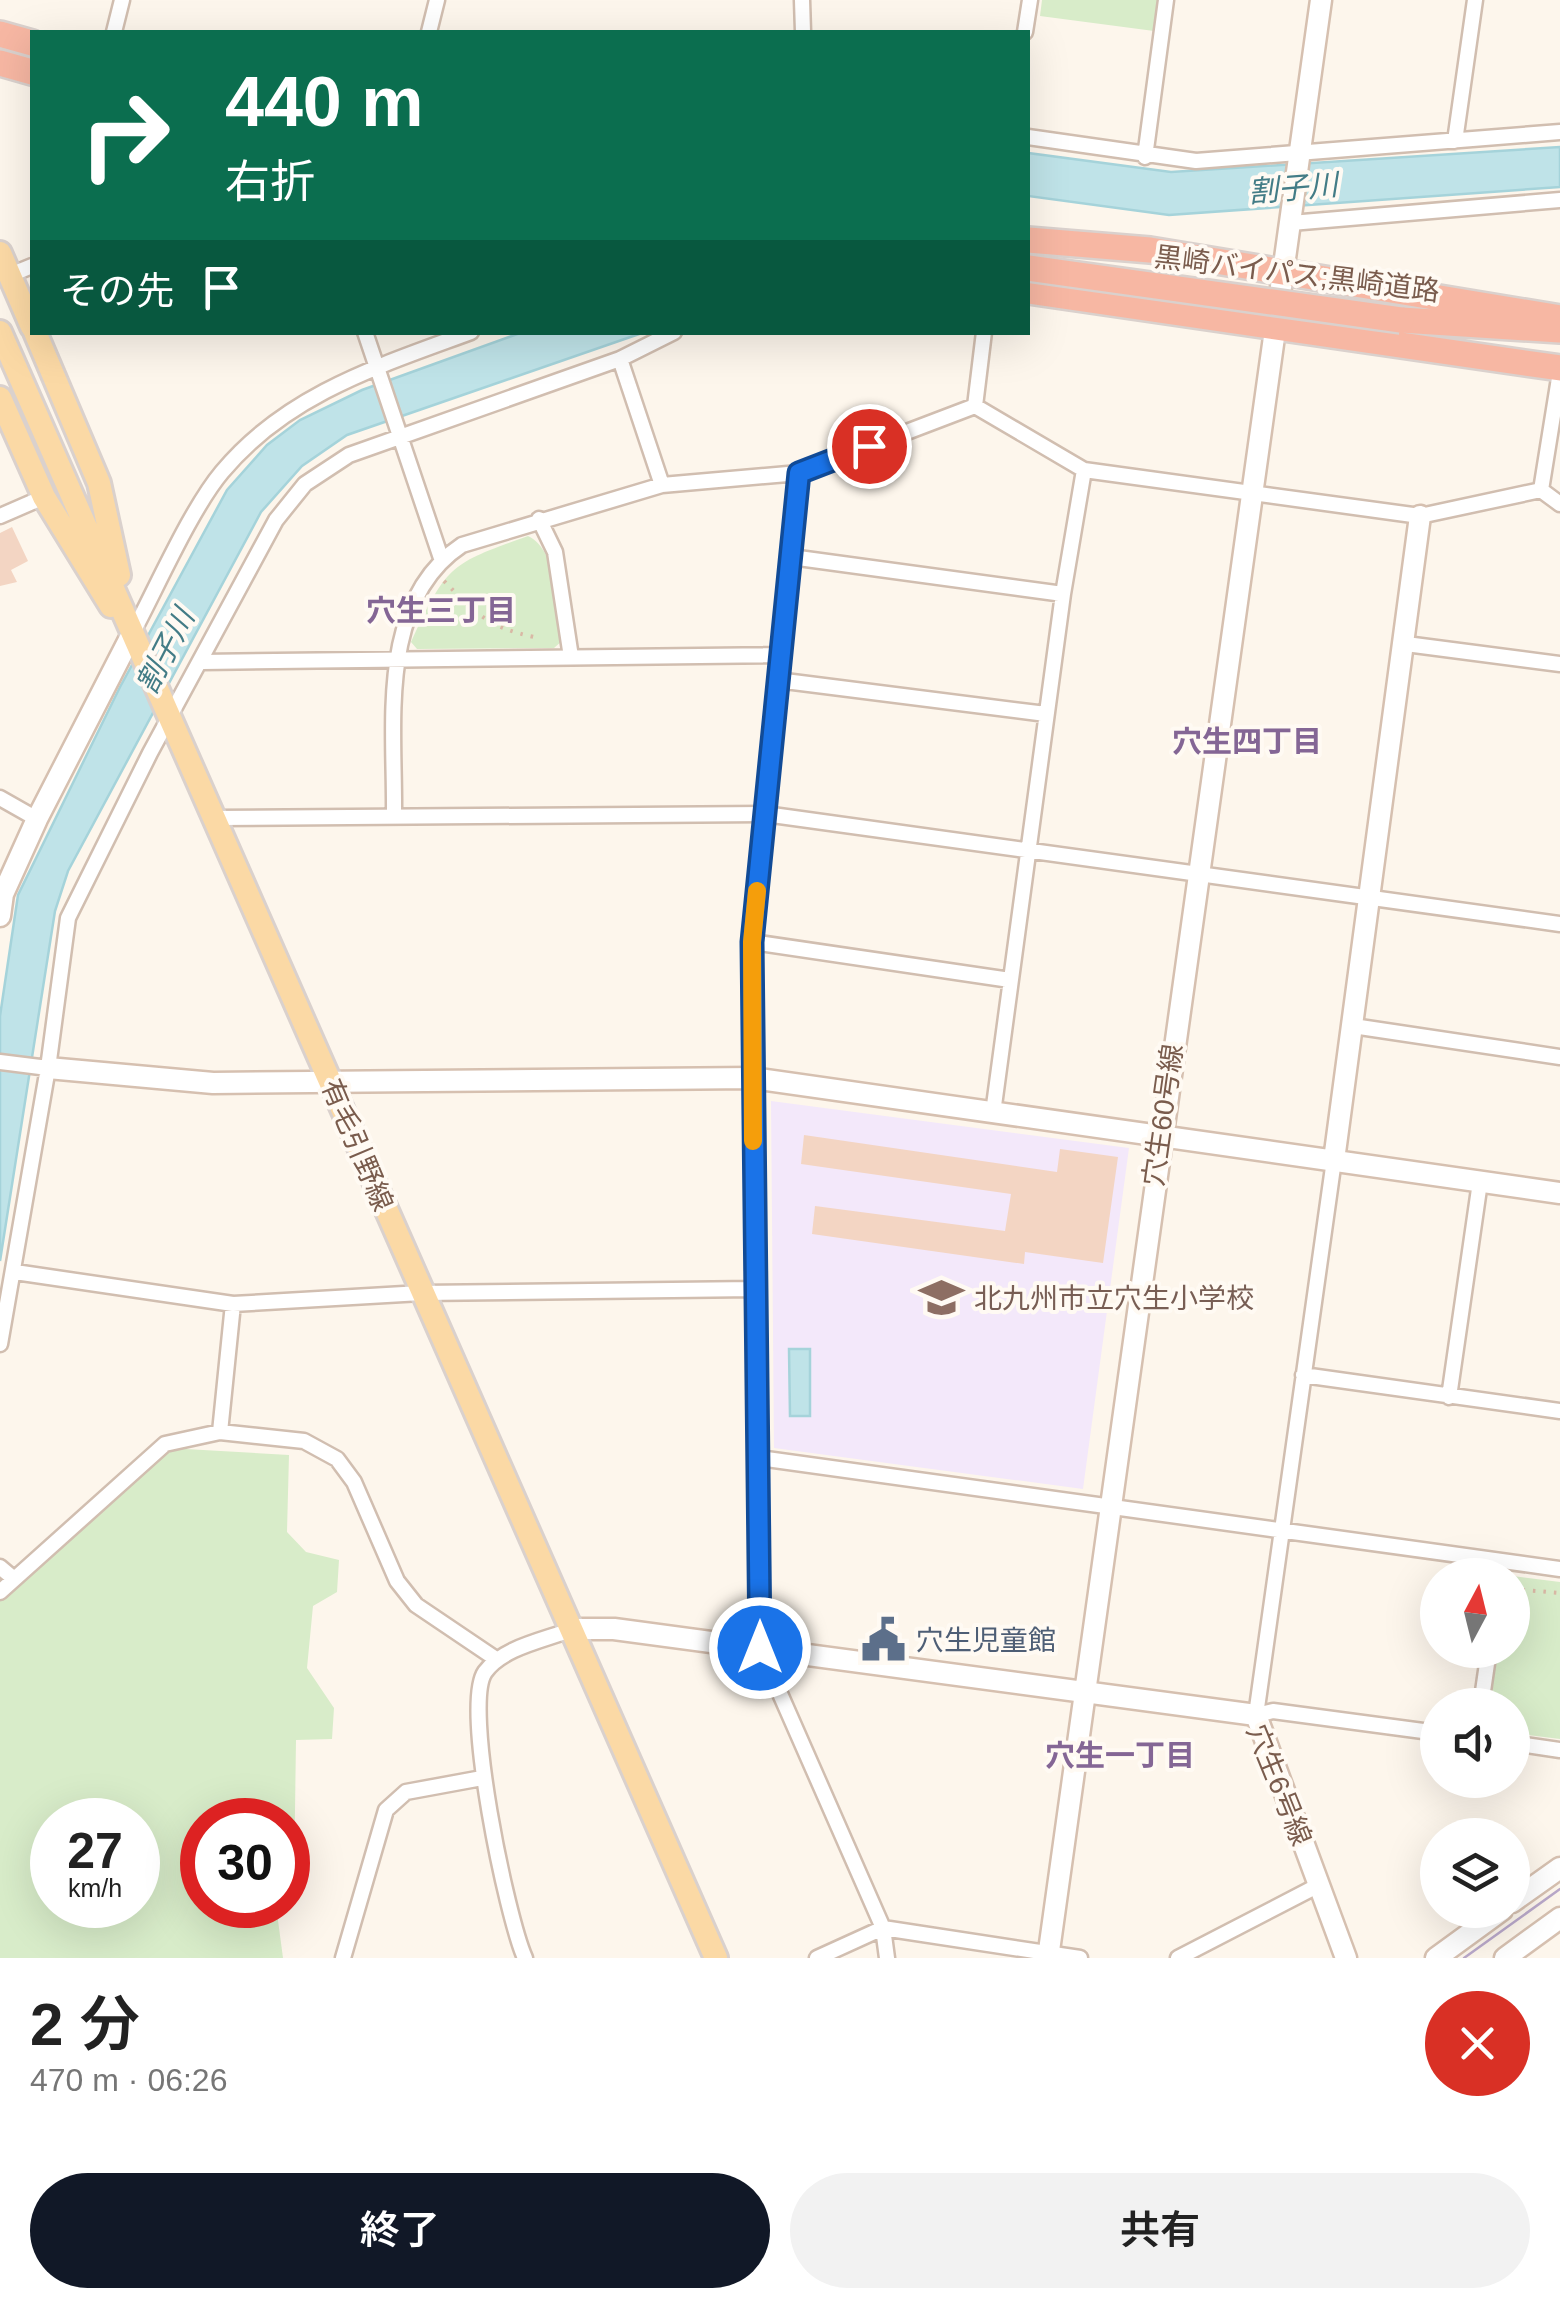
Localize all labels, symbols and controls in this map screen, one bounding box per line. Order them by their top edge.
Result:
text: 440 m [225,63,423,141]
icon: right [60,70,190,200]
text: 右折 [225,156,315,207]
water label: 割子川 [1247,167,1342,208]
street label: 黒崎バイパス;黒崎道路 [1153,241,1441,307]
icon: arrive [194,260,249,315]
text: その先 [60,270,174,312]
pin [827,404,912,489]
icon: arrive [842,419,897,474]
district label: 穴生三丁目 [366,594,516,627]
water label: 割子川 [130,601,201,699]
district label: 穴生四丁目 [1172,725,1322,758]
street label: 穴生60号線 [1138,1042,1188,1188]
street label: 有毛引野線 [315,1075,399,1215]
school or university icon: 北九州市立穴生小学校 [917,1274,965,1322]
place label: 北九州市立穴生小学校 [974,1283,1254,1314]
north arrow [1420,1558,1530,1668]
map controls [1420,1558,1530,1928]
position arrow [708,1596,812,1700]
public building icon: 穴生児童館 [859,1616,907,1664]
place label: 穴生児童館 [916,1625,1056,1656]
button: sound [1420,1688,1530,1798]
street label: 穴生6号線 [1241,1720,1317,1850]
district label: 穴生一丁目 [1045,1739,1195,1772]
speed limit sign: 30 [180,1798,310,1928]
button: layers [1420,1818,1530,1928]
text: 27 [67,1823,123,1879]
text: km/h [68,1874,122,1902]
text: 2 分 [30,1991,140,2058]
button: close [1425,1991,1530,2096]
text: 470 m · 06:26 [30,2062,227,2098]
button: 終了 [30,2173,770,2288]
button: 共有 [790,2173,1530,2288]

